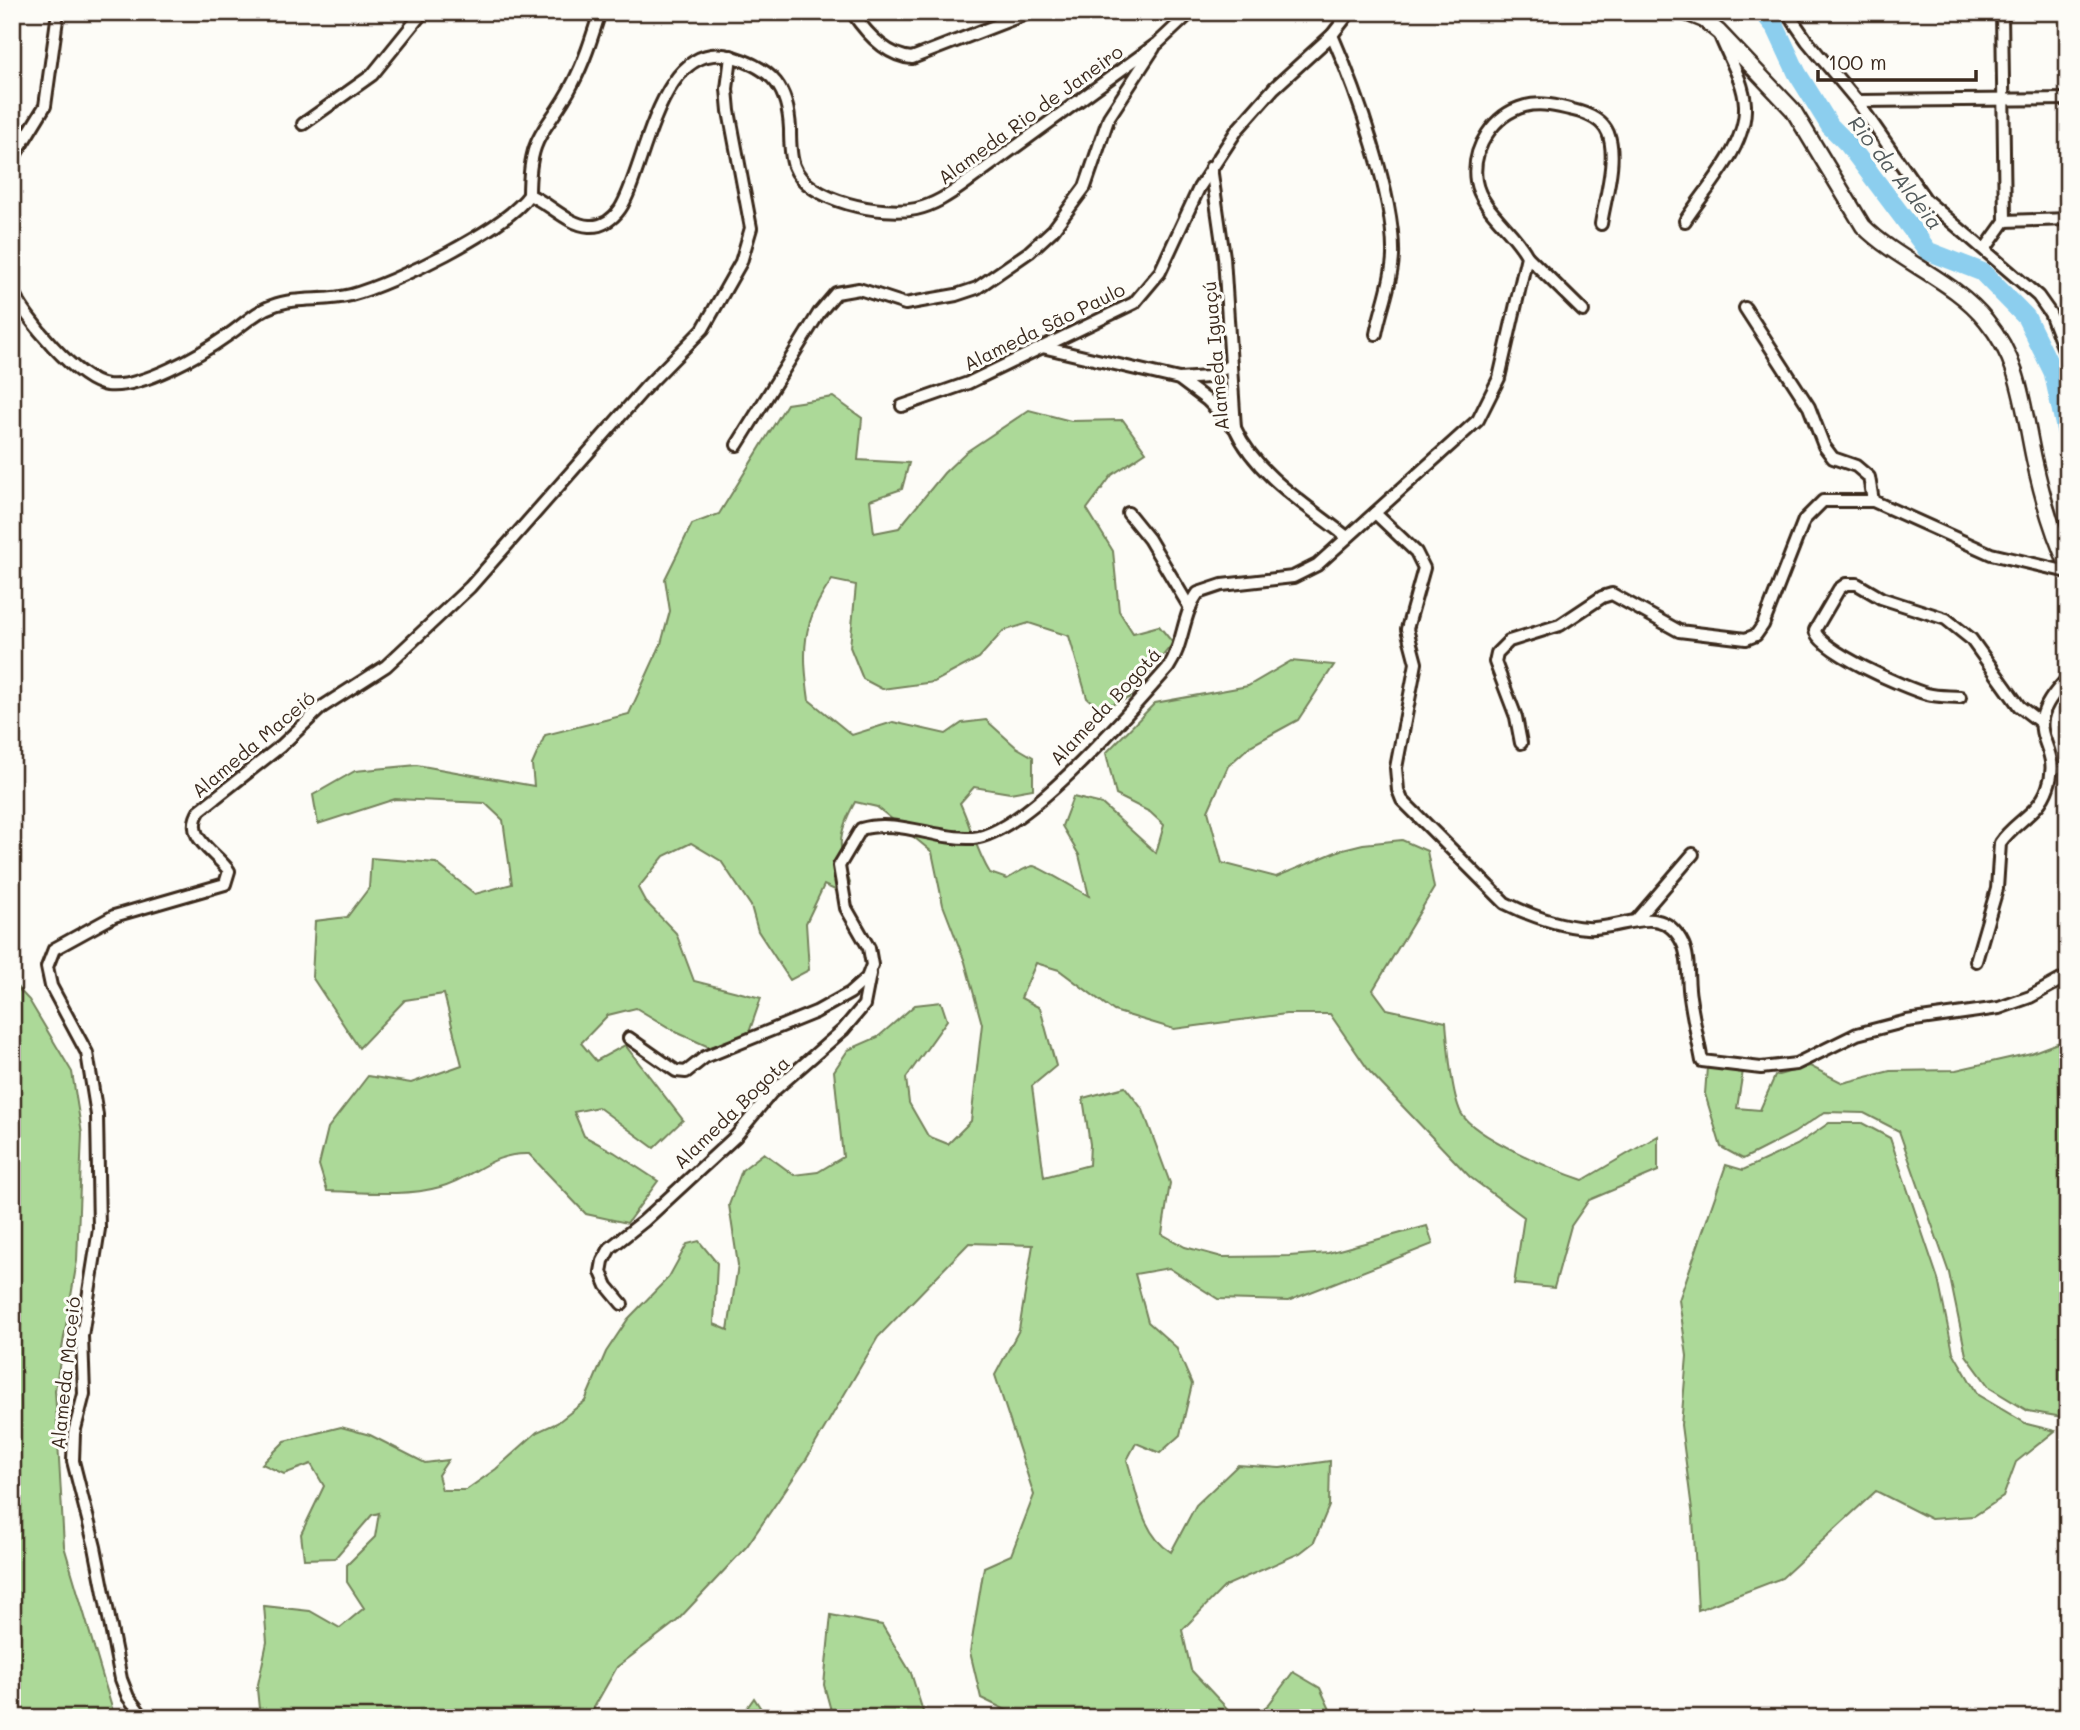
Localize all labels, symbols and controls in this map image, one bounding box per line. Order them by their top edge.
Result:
street label: Alameda Rio de Janeiro [932,38,1128,190]
scale bar [1818,38,1975,82]
text: 100 m [1828,48,1887,75]
water label: Rio da Aldeia [1843,109,1949,235]
street label: Alameda São Paulo [959,276,1129,376]
street label: Alameda Iguaçú [1196,280,1234,432]
street label: Alameda Bogotá [1044,642,1166,770]
street label: Alameda Maceió [186,685,320,803]
street label: Alameda Bogota [668,1050,794,1174]
street label: Alameda Maceió [45,1295,85,1451]

